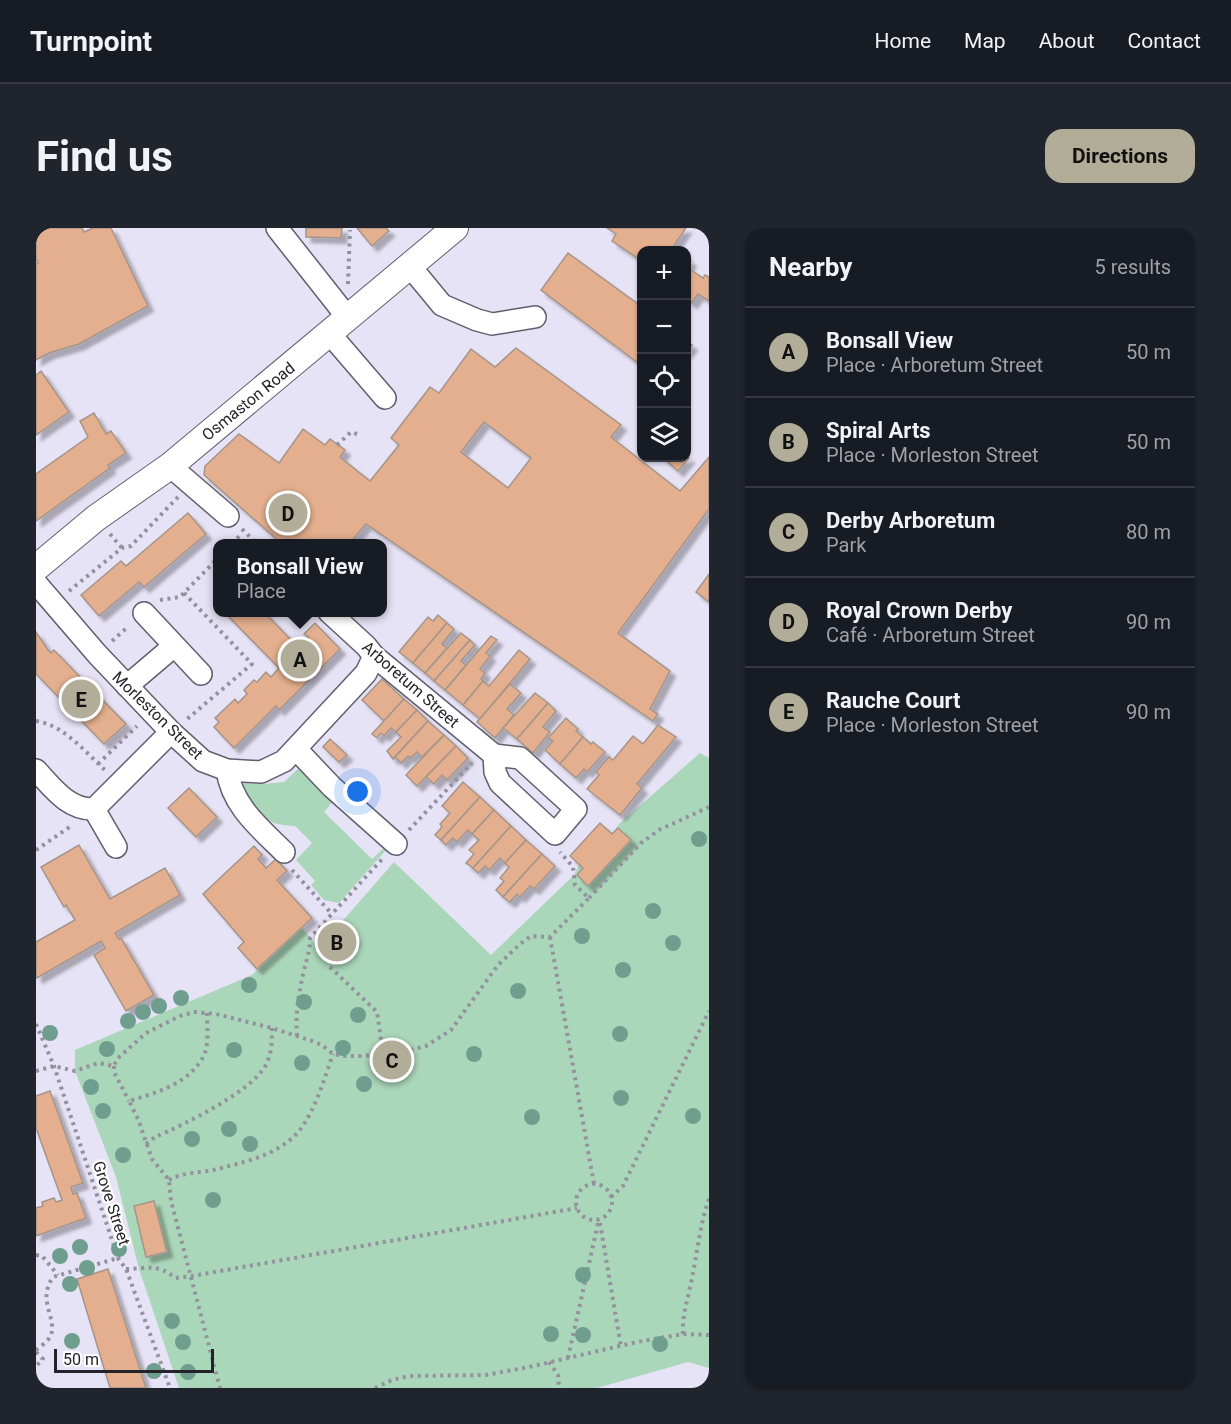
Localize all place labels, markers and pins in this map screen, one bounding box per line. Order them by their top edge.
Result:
pin: D [268,490,308,536]
pin: A [280,636,320,682]
pin: E [62,676,100,722]
pin: B [318,920,356,964]
pin: C [372,1038,412,1082]

